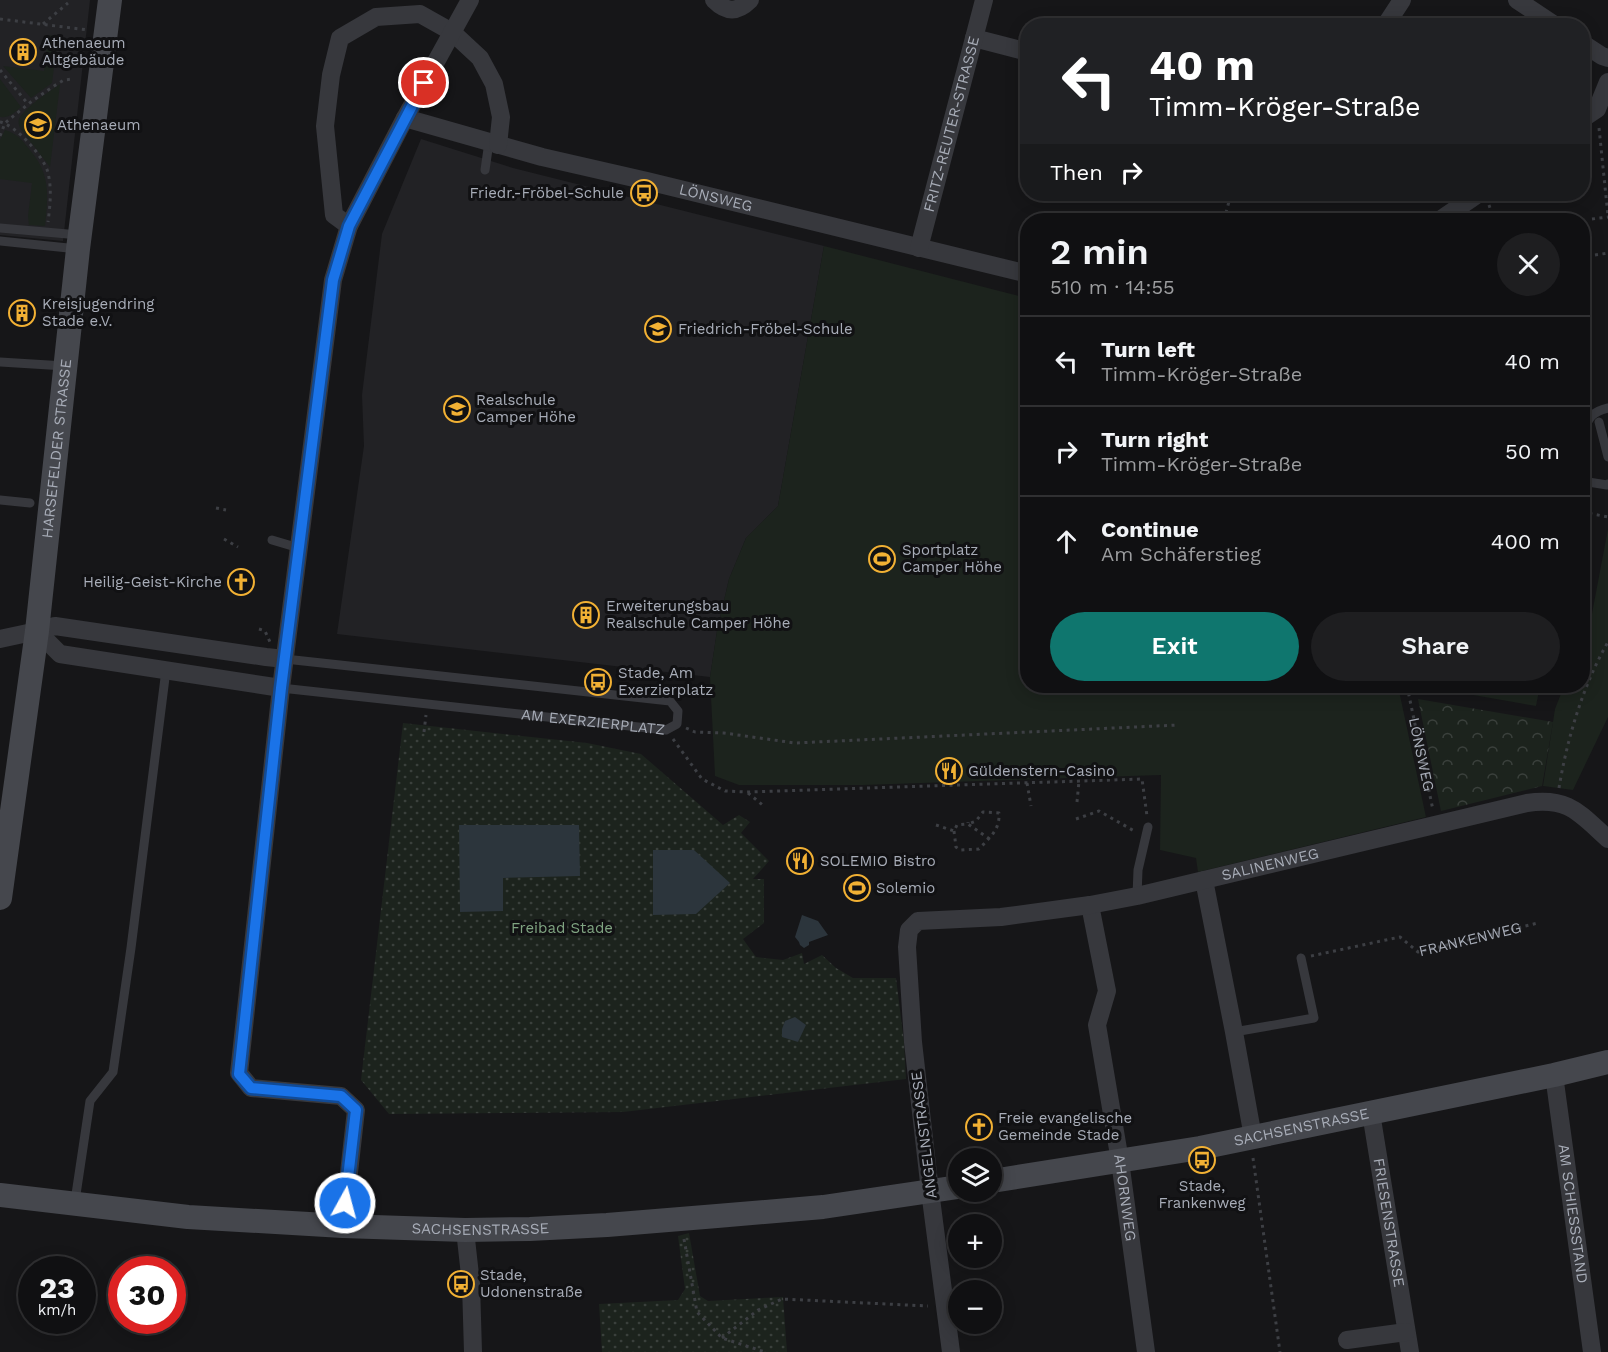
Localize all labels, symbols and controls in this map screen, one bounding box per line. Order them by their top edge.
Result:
place label: Athenaeum Altgebäude [42,34,126,69]
street label: FRITZ-REUTER-STRASSE [920,34,983,214]
building icon: Athenaeum Altgebäude [8,37,38,67]
text: 40 m [1149,41,1255,90]
icon: left [1050,42,1128,120]
pin [398,57,449,108]
icon: arrive [407,66,440,99]
text: Timm-Kröger-Straße [1149,91,1421,123]
school or university icon: Athenaeum [23,110,53,140]
place label: Athenaeum [57,116,141,134]
icon: right [1115,156,1148,189]
text: Then [1050,160,1103,185]
bus stop icon: Friedr.-Fröbel-Schule [629,178,659,208]
street label: LÖNSWEG [677,180,754,215]
place label: Friedr.-Fröbel-Schule [470,184,624,202]
text: 2 min [1050,231,1149,273]
button: close [1497,233,1560,296]
text: 510 m · 14:55 [1050,275,1175,299]
place label: Kreisjugendring Stade e.V. [42,295,154,330]
building icon: Kreisjugendring Stade e.V. [7,298,37,328]
school or university icon: Friedrich-Fröbel-Schule [643,314,673,344]
place label: Friedrich-Fröbel-Schule [678,320,853,338]
text: Turn left [1101,337,1195,362]
icon: left [1050,345,1083,378]
text: 40 m [1504,349,1560,374]
street label: HARSEFELDER STRASSE [38,358,75,539]
text: Timm-Kröger-Straße [1101,362,1302,386]
place label: Realschule Camper Höhe [476,391,576,426]
school or university icon: Realschule Camper Höhe [442,394,472,424]
text: Turn right [1101,427,1208,452]
icon: right [1050,435,1083,468]
text: 50 m [1505,439,1560,464]
text: Timm-Kröger-Straße [1101,452,1302,476]
text: Continue [1101,517,1199,542]
icon: ahead [1050,525,1083,558]
text: 400 m [1491,529,1560,554]
place label: Sportplatz Camper Höhe [902,541,1002,576]
text: Am Schäferstieg [1101,542,1261,566]
sports icon: Sportplatz Camper Höhe [867,544,897,574]
church icon: Heilig-Geist-Kirche [226,567,256,597]
place label: Heilig-Geist-Kirche [83,573,222,591]
place label: Erweiterungsbau Realschule Camper Höhe [606,597,791,632]
building icon: Erweiterungsbau Realschule Camper Höhe [571,600,601,630]
button: Exit [1050,612,1299,681]
button: Share [1311,612,1560,681]
place label: Stade, Am Exerzierplatz [618,664,713,699]
bus stop icon: Stade, Am Exerzierplatz [583,667,613,697]
street label: AM EXERZIERPLATZ [520,705,666,739]
street label: LÖNSWEG [1405,716,1438,793]
restaurant icon: Güldenstern-Casino [934,756,964,786]
place label: Güldenstern-Casino [968,762,1115,780]
street label: SALINENWEG [1220,844,1320,884]
restaurant icon: SOLEMIO Bistro [785,846,815,876]
place label: SOLEMIO Bistro [820,852,936,870]
sports icon: Solemio [842,873,872,903]
place label: Solemio [876,879,935,897]
street label: FRANKENWEG [1417,918,1523,961]
park label: Freibad Stade [511,919,613,937]
street label: ANGELNSTRASSE [907,1070,941,1200]
street label: SACHSENSTRASSE [1232,1104,1370,1150]
place label: Freie evangelische Gemeinde Stade [998,1109,1132,1144]
church icon: Freie evangelische Gemeinde Stade [964,1112,994,1142]
street label: AM SCHIESSSTAND [1555,1143,1592,1285]
bus stop icon: Stade, Frankenweg [1187,1145,1217,1175]
map controls [948,1148,1002,1334]
button: layers [948,1148,1002,1202]
street label: AHORNWEG [1110,1153,1140,1242]
street label: FRIESENSTRASSE [1370,1157,1408,1288]
position arrow [313,1171,377,1235]
place label: Stade, Frankenweg [1158,1177,1246,1212]
button: + [948,1214,1002,1268]
street label: SACHSENSTRASSE [411,1219,550,1239]
speed limit sign: 30 [108,1256,186,1334]
place label: Stade, Udonenstraße [480,1266,583,1301]
bus stop icon: Stade, Udonenstraße [446,1269,476,1299]
text: 23 [39,1270,75,1305]
button: − [948,1280,1002,1334]
text: km/h [38,1301,76,1319]

